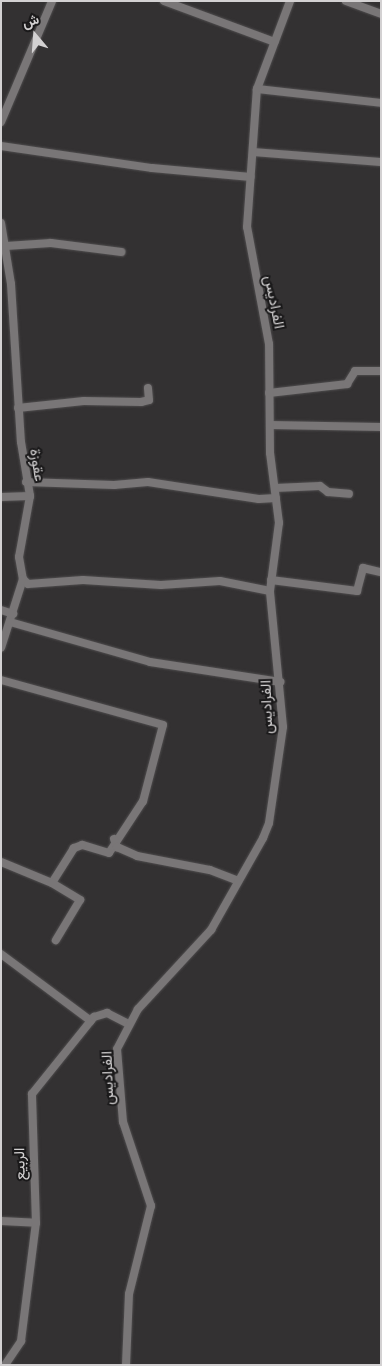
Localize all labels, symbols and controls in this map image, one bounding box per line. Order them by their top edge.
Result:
text: ش [19,9,41,32]
north arrow [10,10,60,60]
street label: الفراديس [261,274,289,330]
street label: عقوزة [27,447,49,483]
street label: الفراديس [256,680,276,734]
street label: الفراديس [97,1051,117,1105]
street label: الربيع [10,1147,28,1181]

